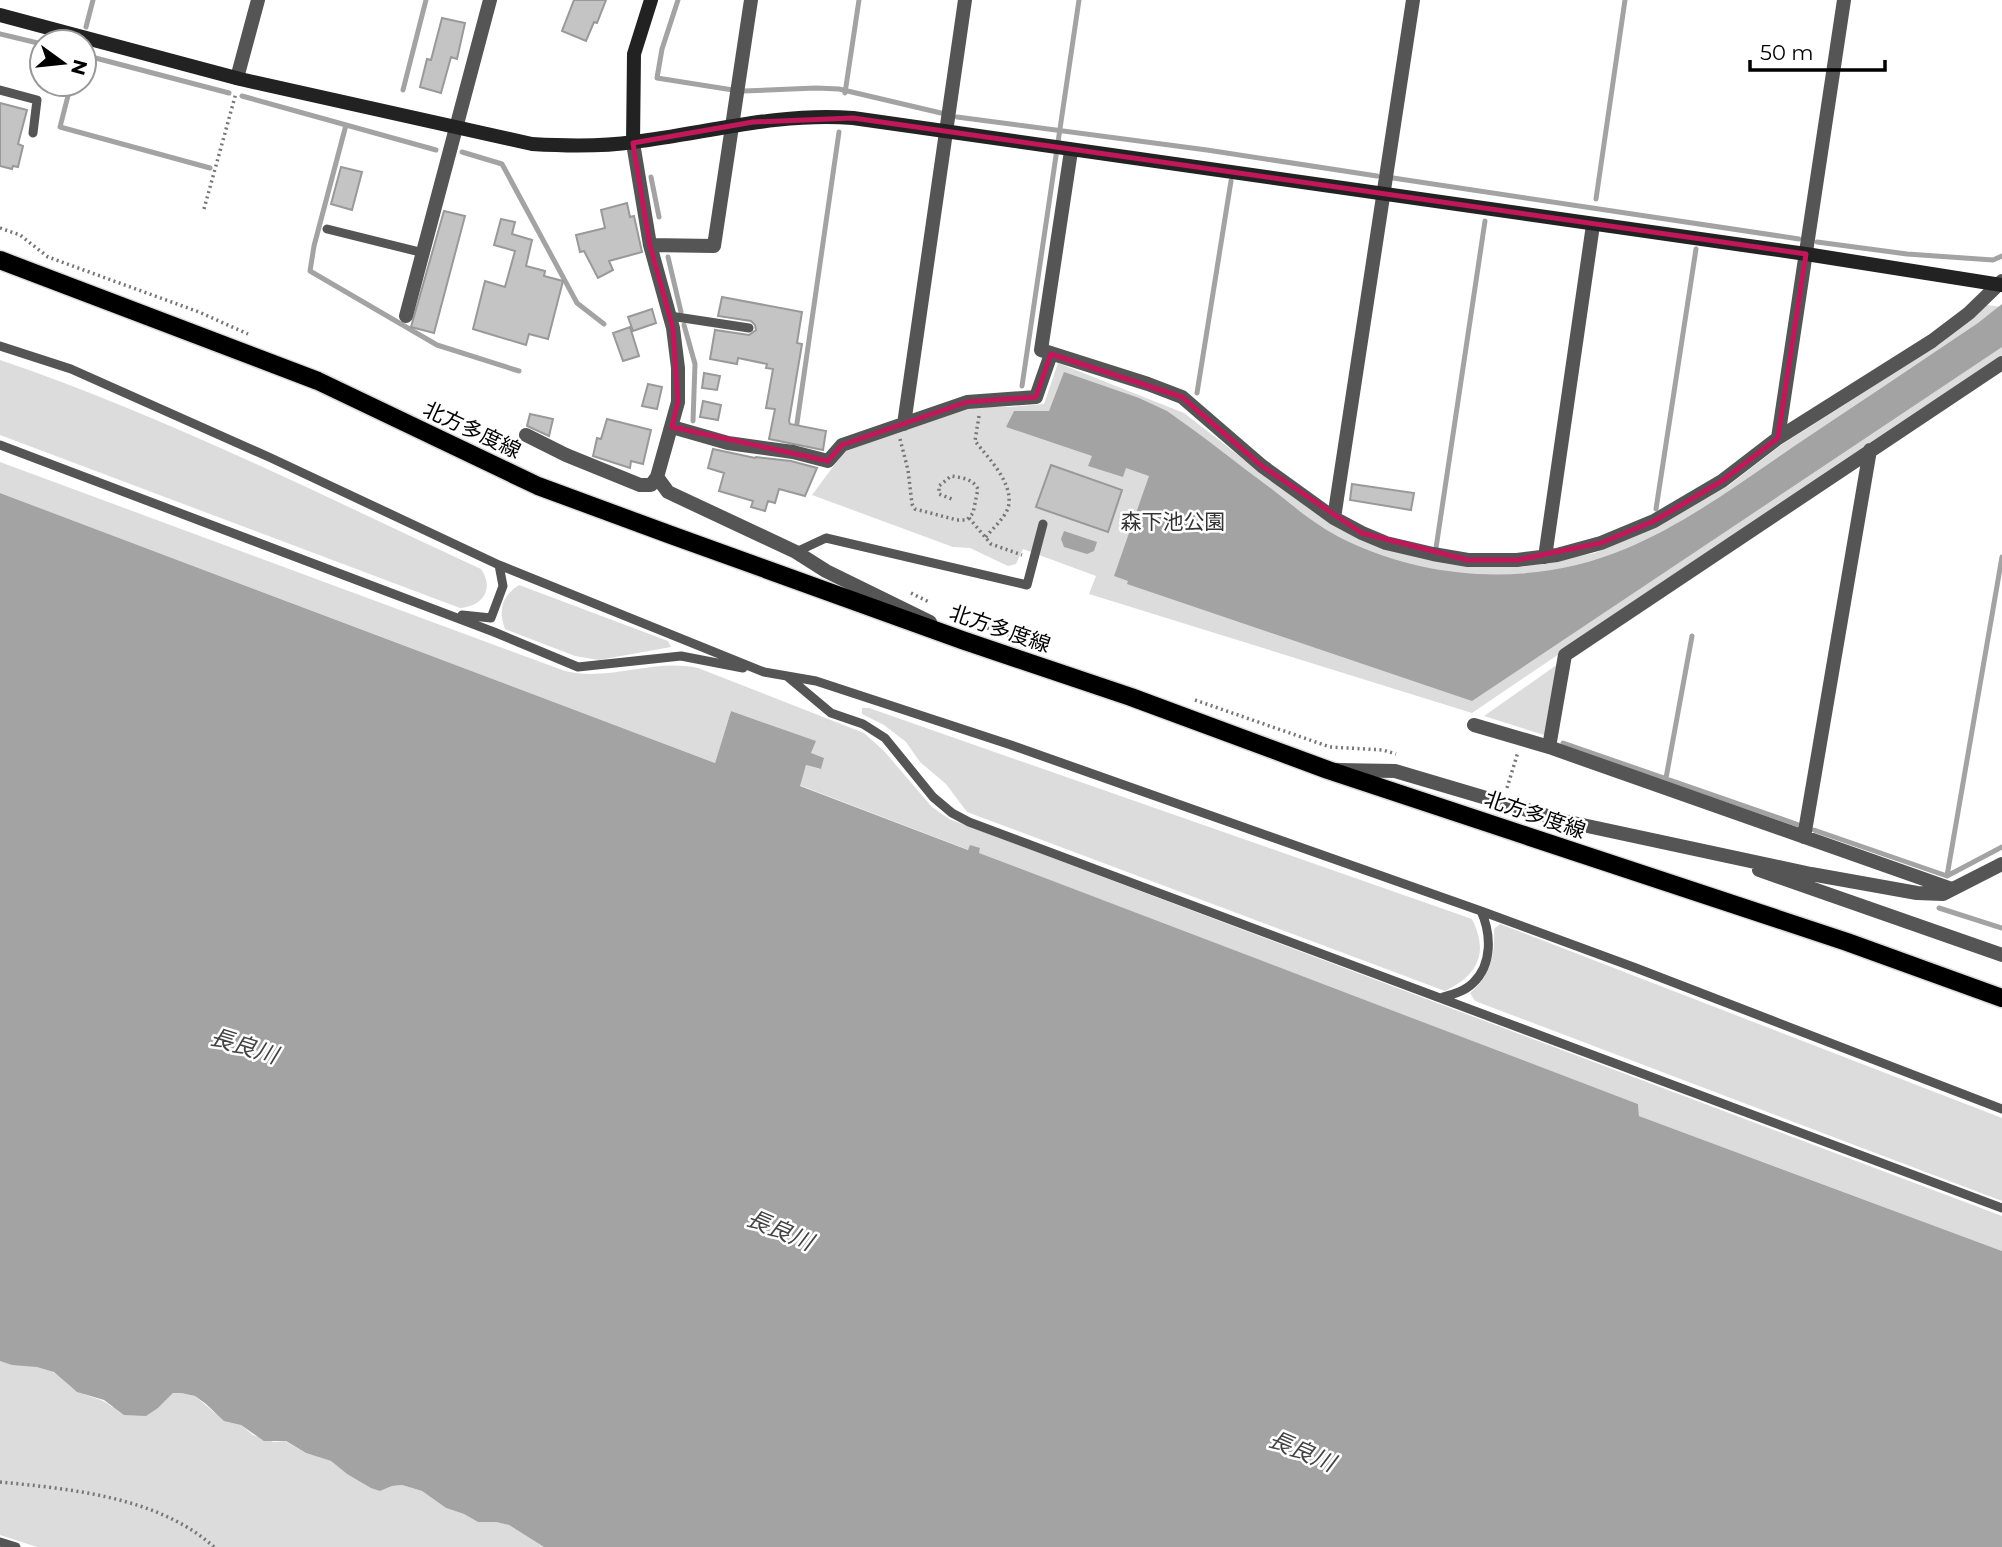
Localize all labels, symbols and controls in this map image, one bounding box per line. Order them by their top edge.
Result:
north arrow [28,28,98,98]
scale bar [1750,28,1885,72]
text: 50 m [1760,40,1814,65]
text: N [66,57,92,78]
street label: 北方多度線 [419,396,525,463]
park label: 森下池公園 [1121,509,1226,534]
street label: 北方多度線 [946,600,1054,657]
street label: 北方多度線 [1481,786,1589,843]
water label: 長良川 [207,1023,284,1070]
water label: 長良川 [743,1204,820,1258]
water label: 長良川 [1265,1425,1342,1479]

